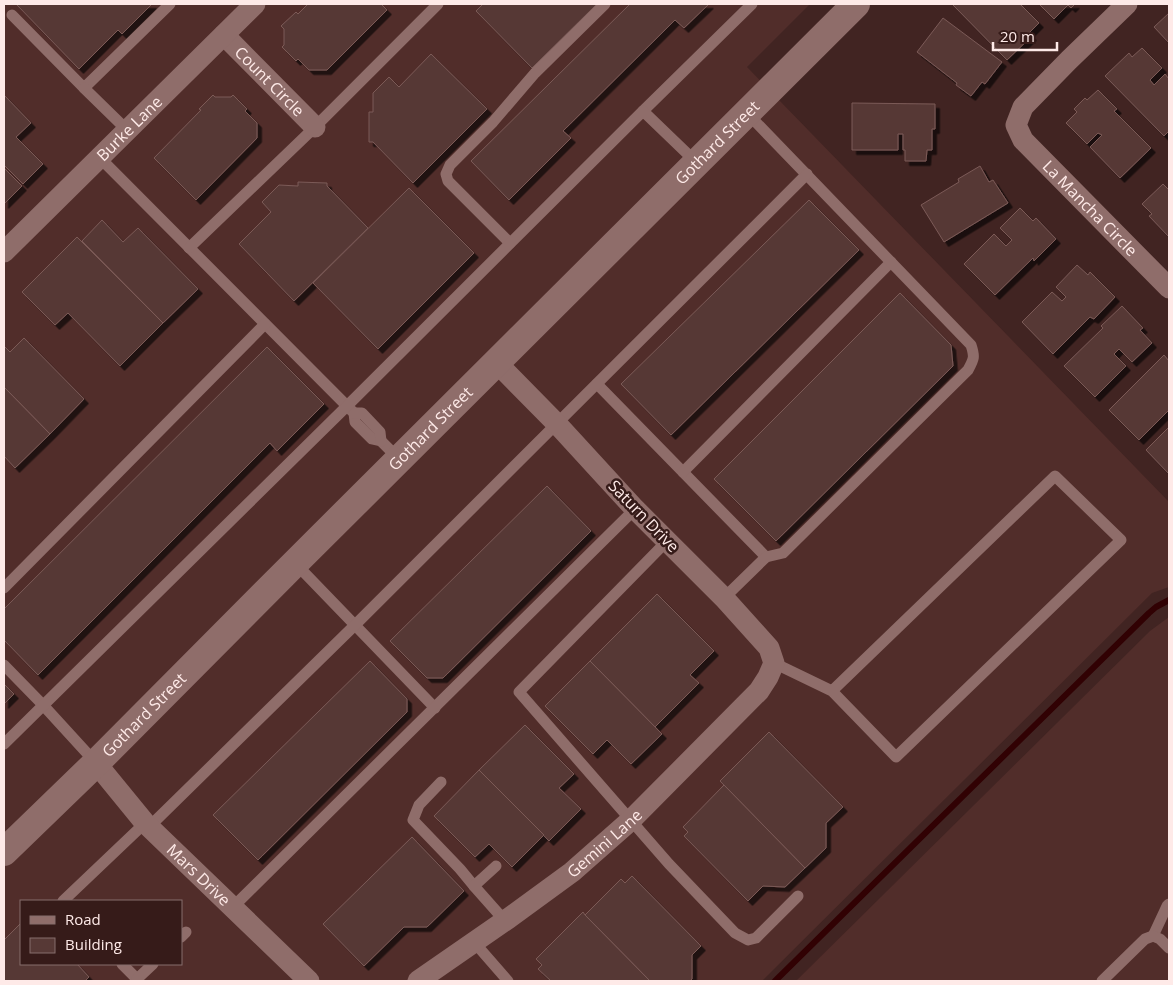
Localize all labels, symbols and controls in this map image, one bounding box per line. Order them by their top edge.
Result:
scale bar [993,20,1057,52]
text: 20 m [1000,26,1035,46]
street label: Count Circle [230,41,309,121]
street label: Burke Lane [91,91,167,166]
street label: Gothard Street [670,95,764,189]
street label: La Mancha Circle [1038,155,1142,261]
street label: Gothard Street [383,381,477,475]
street label: Saturn Drive [604,475,684,557]
street label: Gothard Street [97,668,191,762]
street label: Gemini Lane [562,804,647,883]
street label: Mars Drive [162,839,235,911]
legend [20,900,182,965]
text: Road [65,909,101,929]
text: Building [65,934,122,954]

